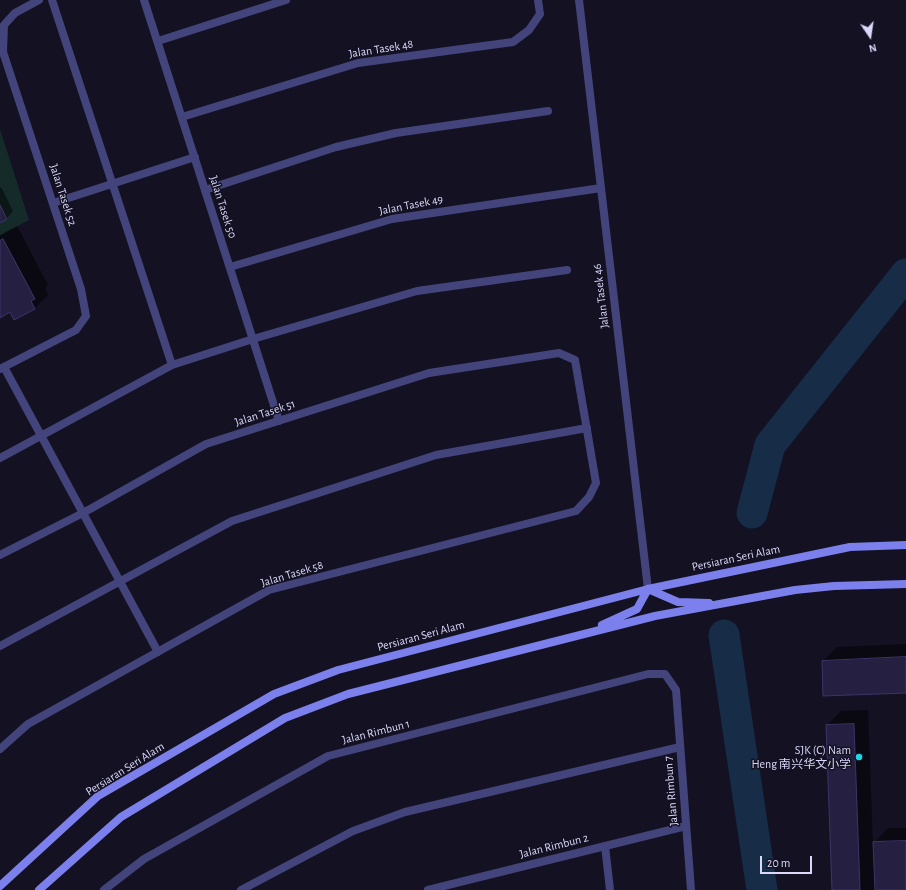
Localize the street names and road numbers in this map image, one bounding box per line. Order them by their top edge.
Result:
street label: Jalan Tasek 48 [348,37,414,61]
street label: Jalan Tasek 52 [46,162,80,228]
street label: Jalan Tasek 50 [206,174,240,240]
street label: Jalan Tasek 49 [378,192,444,218]
street label: Jalan Tasek 46 [590,263,612,329]
street label: Jalan Tasek 51 [233,396,297,430]
street label: Persiaran Seri Alam [691,542,781,574]
street label: Jalan Tasek 58 [259,558,325,590]
street label: Persiaran Seri Alam [376,617,466,655]
street label: Jalan Rimbun 1 [341,717,411,747]
street label: Persiaran Seri Alam [83,739,167,799]
street label: Jalan Rimbun 7 [661,755,681,827]
street label: Jalan Rimbun 2 [518,830,590,862]

